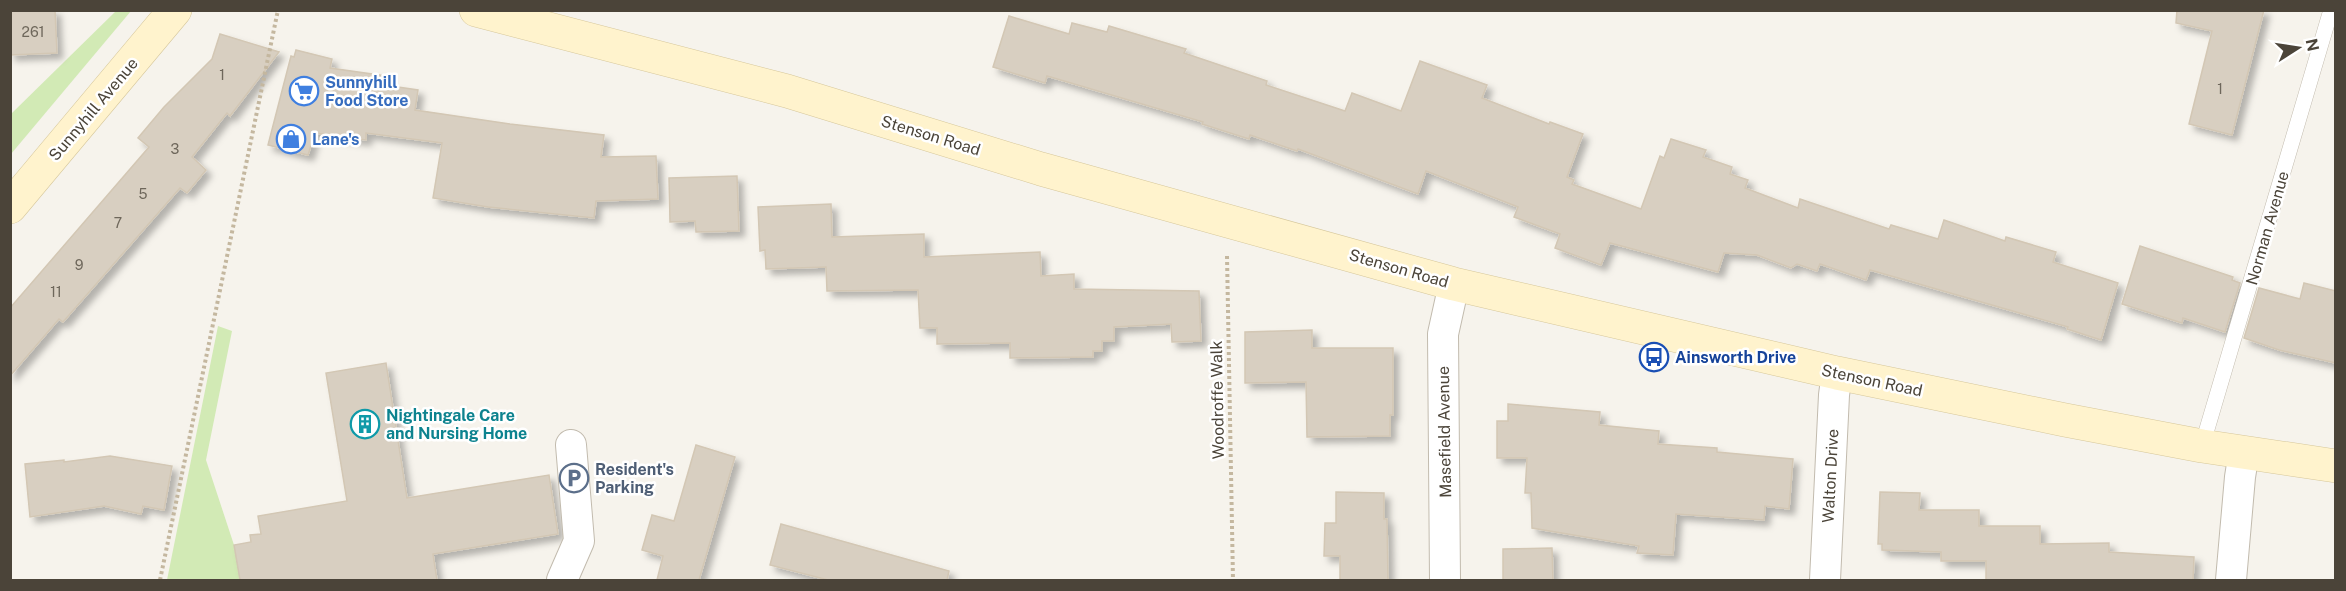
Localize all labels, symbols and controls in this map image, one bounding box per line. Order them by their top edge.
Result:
north arrow [2268,18,2328,78]
house number: 261 [22,24,44,40]
text: N [2302,37,2323,53]
street label: Sunnyhill Avenue [45,54,142,165]
house number: 1 [219,67,225,83]
place label: Sunnyhill Food Store [325,73,409,110]
supermarket icon: Sunnyhill Food Store [288,75,320,107]
house number: 1 [2217,81,2223,97]
street label: Stenson Road [879,111,983,160]
shop icon: Lane's [275,123,307,155]
place label: Lane's [312,130,360,149]
house number: 3 [171,141,180,157]
street label: Norman Avenue [2242,169,2293,287]
house number: 5 [139,186,148,202]
house number: 7 [114,215,122,231]
street label: Stenson Road [1347,245,1451,292]
house number: 9 [75,257,84,273]
house number: 11 [50,284,62,300]
street label: Woodroffe Walk [1207,340,1228,460]
bus stop icon: Ainsworth Drive [1638,341,1670,373]
place label: Ainsworth Drive [1675,348,1796,367]
street label: Stenson Road [1820,361,1924,400]
street label: Masefield Avenue [1434,366,1455,498]
place label: Nightingale Care and Nursing Home [386,406,527,443]
building icon: Nightingale Care and Nursing Home [349,408,381,440]
street label: Walton Drive [1819,429,1842,524]
place label: Resident's Parking [595,460,674,497]
parking icon: Resident's Parking [558,462,590,494]

